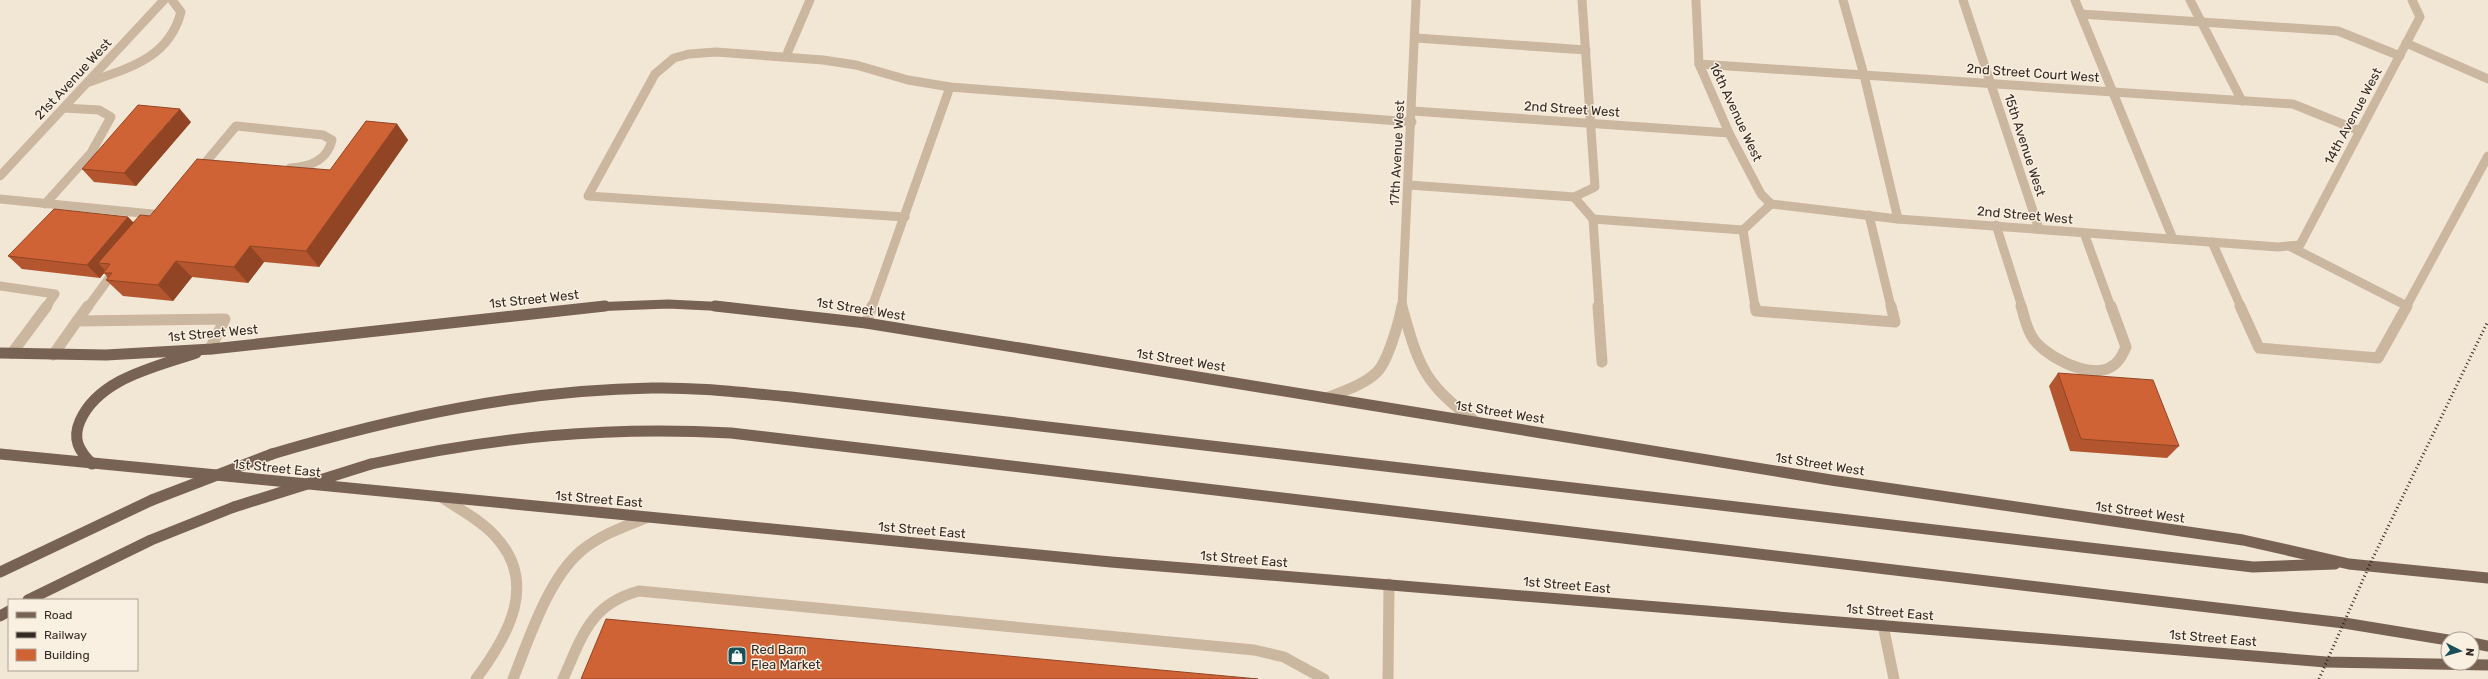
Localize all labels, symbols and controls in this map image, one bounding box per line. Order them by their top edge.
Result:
street label: 21st Avenue West [32,35,114,123]
street label: 16th Avenue West [1707,60,1765,164]
street label: 2nd Street Court West [1966,61,2100,85]
street label: 14th Avenue West [2321,65,2385,167]
street label: 15th Avenue West [2001,92,2049,198]
street label: 2nd Street West [1524,98,1620,120]
street label: 17th Avenue West [1387,100,1407,206]
street label: 2nd Street West [1976,203,2074,227]
street label: 1st Street West [488,287,580,311]
street label: 1st Street West [815,295,907,323]
street label: 1st Street West [167,322,259,344]
street label: 1st Street West [1135,346,1227,374]
street label: 1st Street West [1454,398,1546,426]
street label: 1st Street West [1774,450,1866,478]
street label: 1st Street East [232,456,322,480]
street label: 1st Street East [555,488,643,510]
street label: 1st Street West [2094,498,2186,526]
street label: 1st Street East [878,519,966,541]
street label: 1st Street East [1200,548,1288,570]
street label: 1st Street East [1523,574,1611,596]
legend [8,599,138,671]
street label: 1st Street East [1846,601,1934,623]
text: Road [44,608,72,622]
street label: 1st Street East [2169,627,2257,649]
text: Railway [44,628,87,642]
north arrow [2440,631,2480,671]
place label: Red Barn Flea Market [751,642,821,672]
shop icon: Red Barn Flea Market [726,645,748,667]
text: N [2463,647,2476,657]
text: Building [44,648,90,662]

